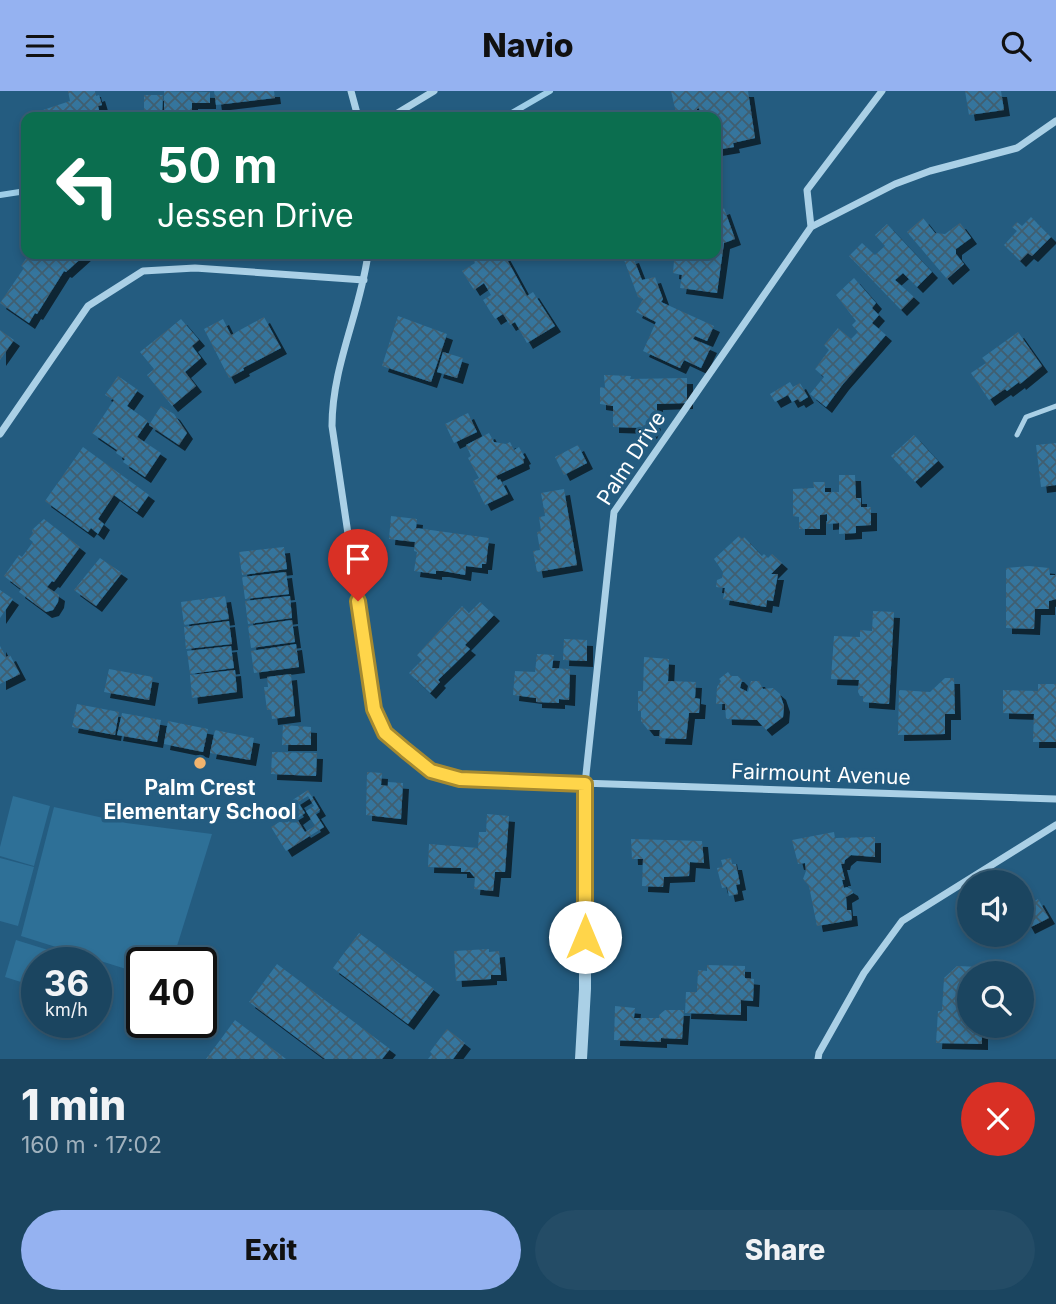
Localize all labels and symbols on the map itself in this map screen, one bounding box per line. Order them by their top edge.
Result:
street label: Palm Drive [591,406,671,510]
pin [328,529,388,601]
marker: Palm Crest Elementary School [192,755,208,771]
street label: Fairmount Avenue [731,758,911,790]
place label: Palm Crest Elementary School [104,775,296,824]
position arrow [548,900,622,974]
speed limit sign: 40 [126,947,217,1038]

